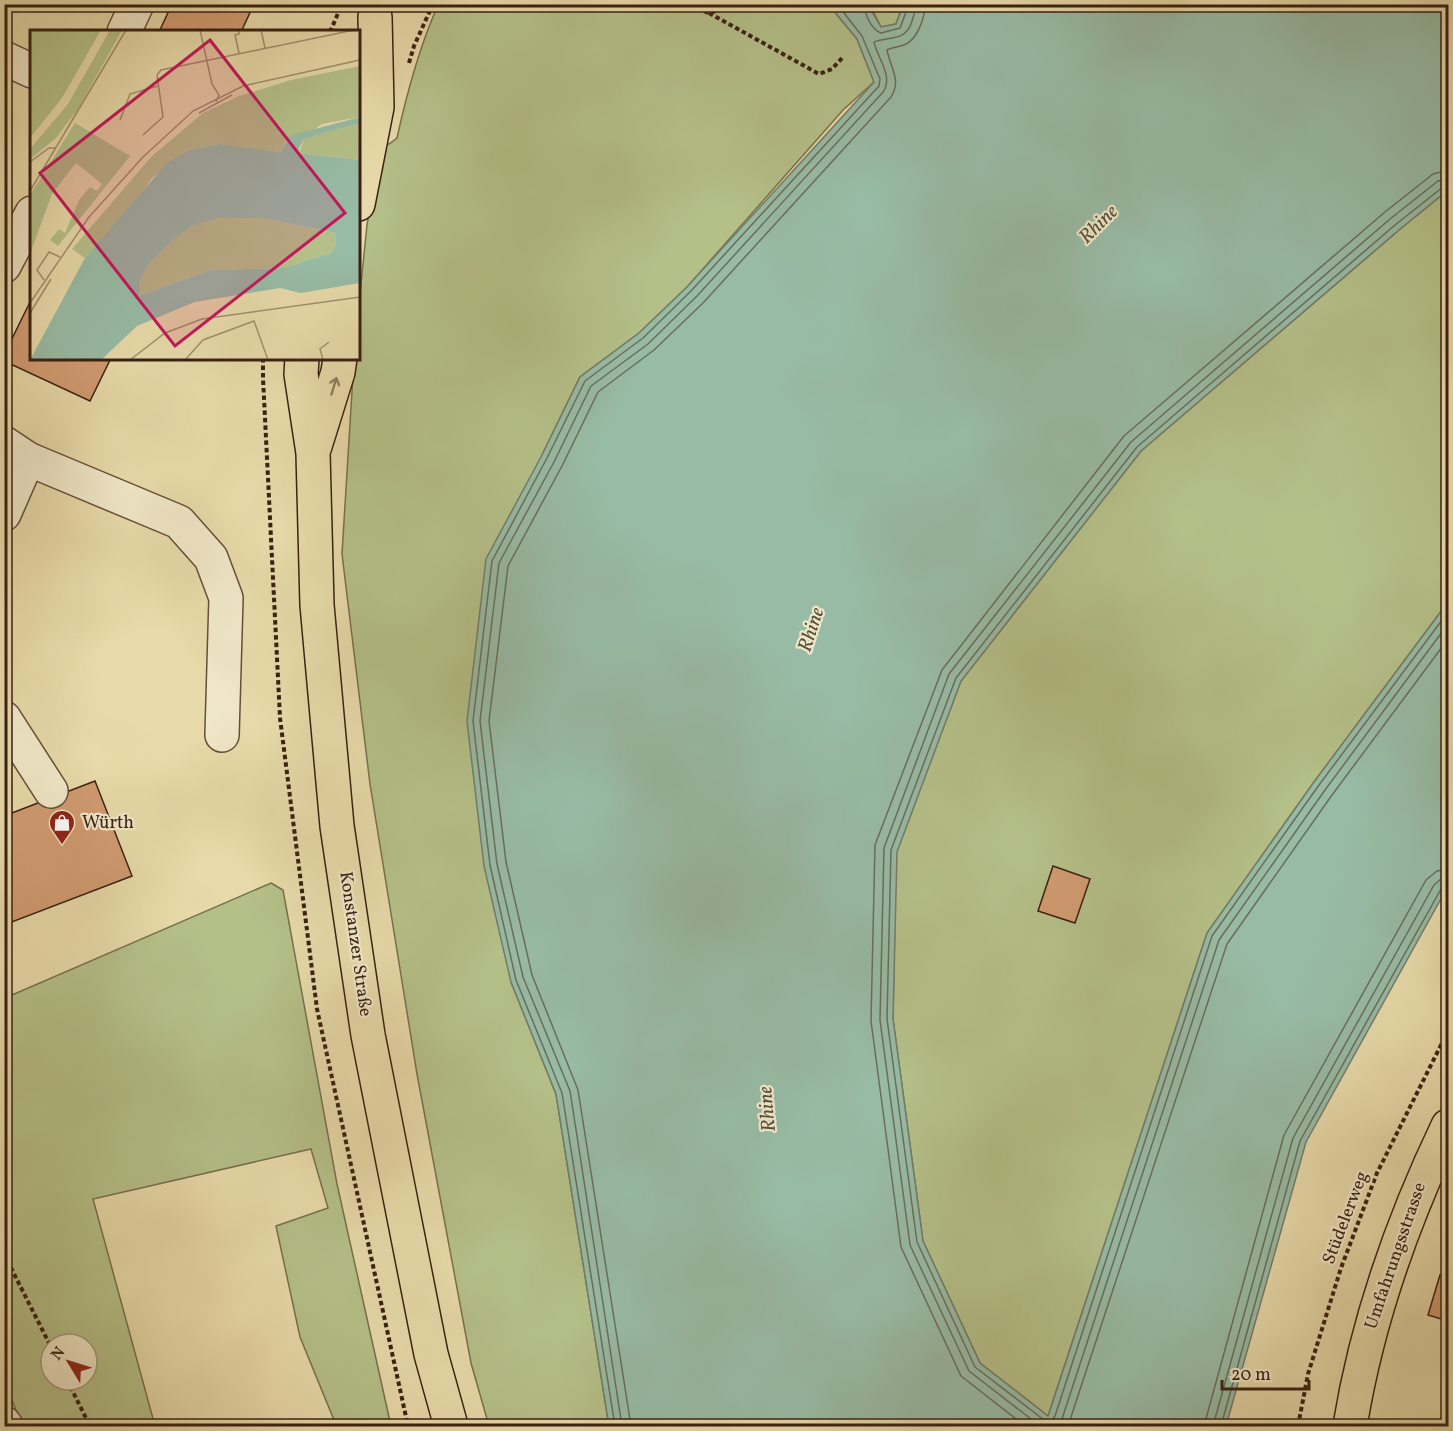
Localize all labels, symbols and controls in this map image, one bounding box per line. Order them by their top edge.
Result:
inset map [30,30,360,360]
water label: Rhine [1073,199,1125,251]
one-way arrow [329,377,340,396]
water label: Rhine [792,603,833,656]
shop icon: Würth [47,808,77,846]
place label: Würth [82,811,134,836]
street label: Konstanzer Straße [332,870,378,1018]
water label: Rhine [752,1085,784,1133]
street label: Stüdelerweg [1317,1168,1375,1268]
street label: Umfahrungsstrasse [1359,1179,1433,1333]
north arrow [39,1332,99,1392]
text: N [47,1342,71,1365]
scale bar [1222,1353,1309,1391]
text: 20 m [1231,1363,1271,1388]

